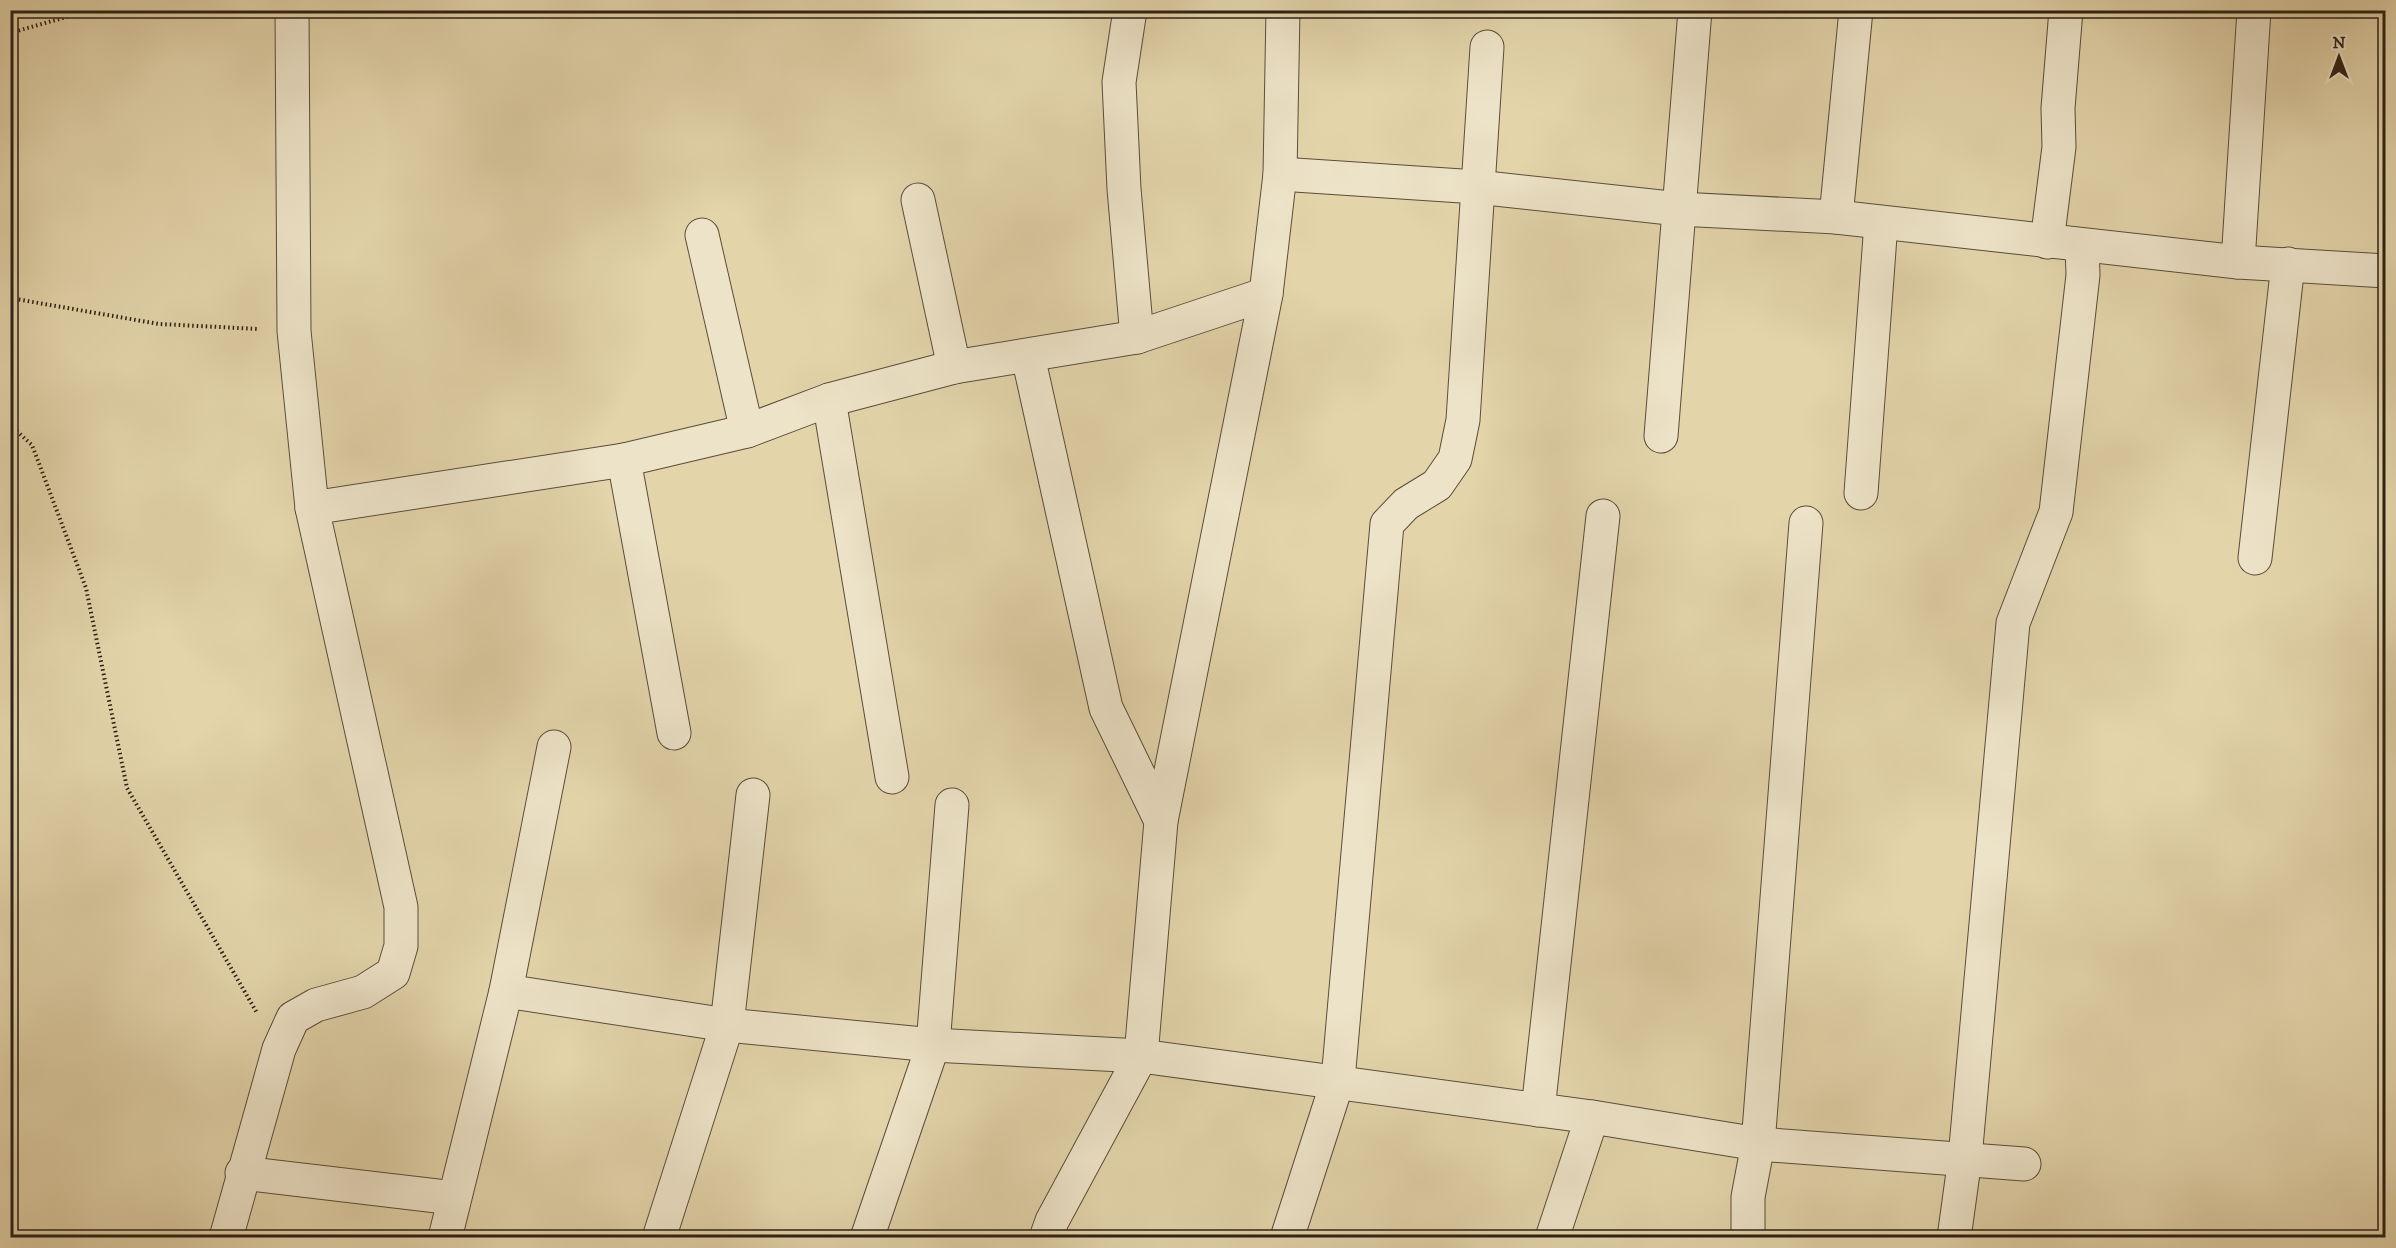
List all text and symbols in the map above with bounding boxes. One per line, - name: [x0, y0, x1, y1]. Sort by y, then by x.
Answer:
- north arrow: [2309, 27, 2369, 87]
- text: N: [2332, 33, 2346, 53]

